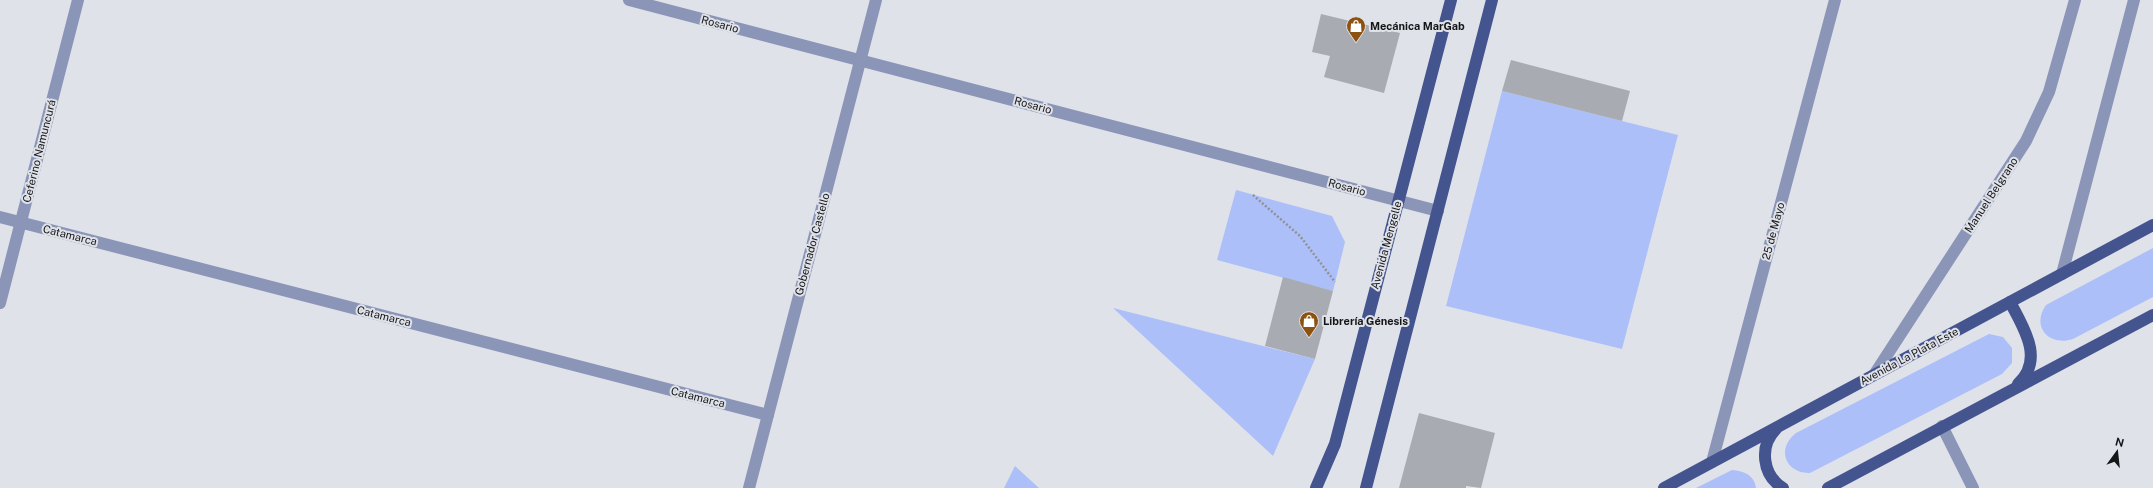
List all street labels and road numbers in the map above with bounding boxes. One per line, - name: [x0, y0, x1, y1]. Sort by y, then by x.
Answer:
- street label: Rosario: [700, 13, 740, 35]
- street label: Rosario: [1013, 94, 1053, 116]
- street label: Ceferino Namuncurá: [20, 98, 58, 204]
- street label: Manuel Belgrano: [1962, 155, 2020, 235]
- street label: Rosario: [1327, 176, 1367, 198]
- street label: Gobernador Castello: [793, 192, 831, 296]
- street label: Avenida Mengelle: [1368, 200, 1404, 290]
- street label: 25 de Mayo: [1760, 201, 1786, 261]
- street label: Catamarca: [42, 222, 98, 248]
- street label: Catamarca: [356, 303, 412, 329]
- street label: Avenida La Plata Este: [1858, 325, 1960, 387]
- street label: Catamarca: [670, 384, 726, 410]

